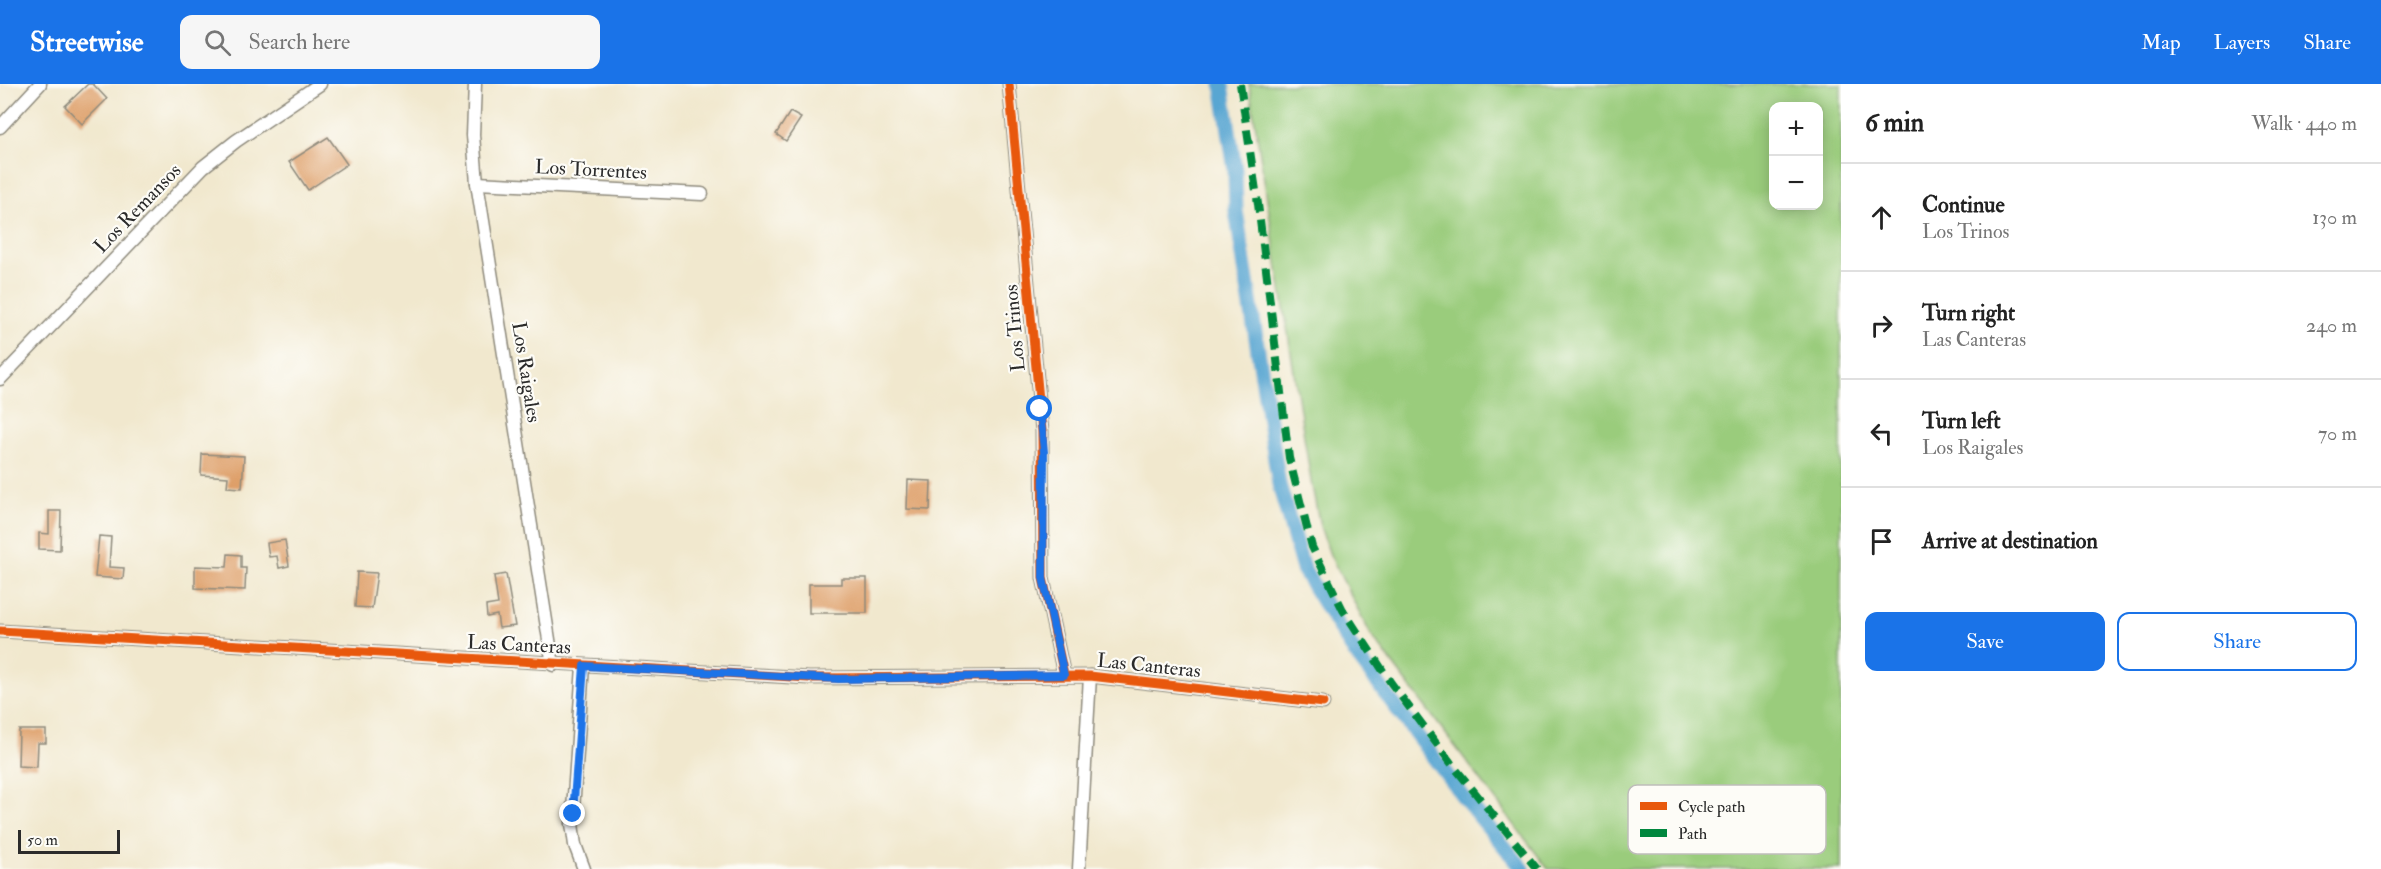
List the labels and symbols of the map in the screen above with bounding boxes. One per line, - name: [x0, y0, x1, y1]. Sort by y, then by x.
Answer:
- street label: Los Torrentes: [534, 154, 648, 185]
- street label: Los Remansos: [88, 158, 186, 258]
- street label: Los Trinos: [998, 283, 1031, 373]
- street label: Los Raigales: [506, 320, 547, 424]
- route start: [1026, 395, 1052, 421]
- street label: Las Canteras: [466, 629, 572, 660]
- street label: Las Canteras: [1096, 648, 1202, 683]
- legend: [1628, 785, 1826, 854]
- text: Cycle path: [1678, 797, 1746, 818]
- route end: [559, 800, 585, 826]
- text: Path: [1678, 824, 1708, 844]
- scale bar: [18, 827, 120, 854]

